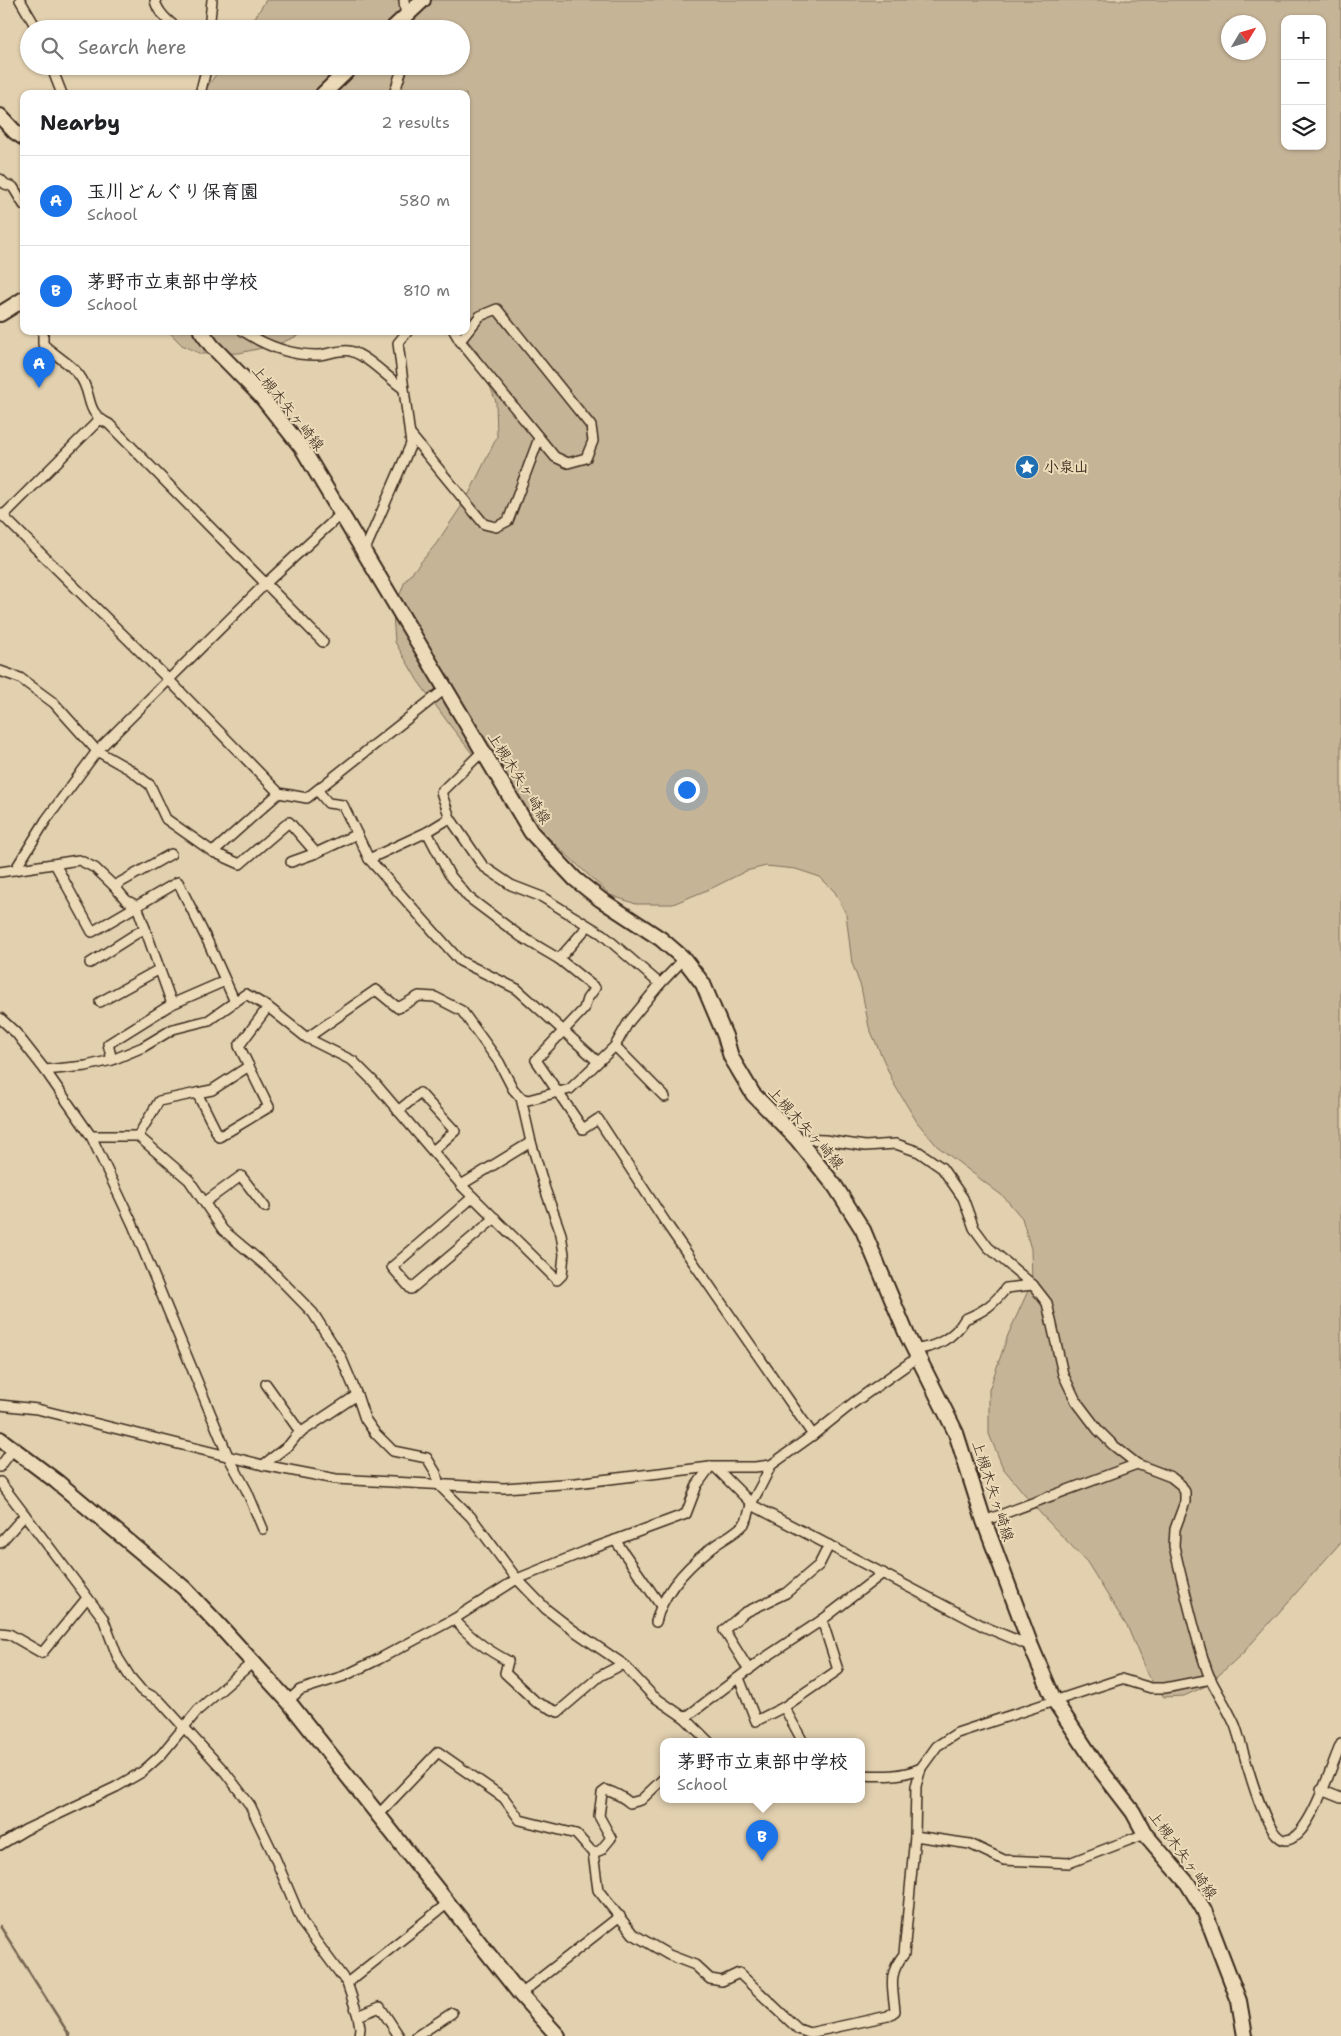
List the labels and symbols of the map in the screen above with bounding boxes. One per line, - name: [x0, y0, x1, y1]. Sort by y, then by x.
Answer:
- north arrow: [1221, 15, 1266, 60]
- pin: A: [23, 347, 55, 388]
- street label: 上槻木矢ヶ崎線: [247, 361, 329, 455]
- place icon: 小泉山: [1014, 454, 1040, 480]
- place label: 小泉山: [1044, 457, 1089, 477]
- street label: 上槻木矢ヶ崎線: [483, 728, 555, 828]
- your location: [674, 777, 700, 803]
- street label: 上槻木矢ヶ崎線: [763, 1082, 849, 1174]
- street label: 上槻木矢ヶ崎線: [967, 1438, 1019, 1544]
- street label: 上槻木矢ヶ崎線: [1144, 1807, 1222, 1903]
- pin: B: [746, 1820, 778, 1861]

